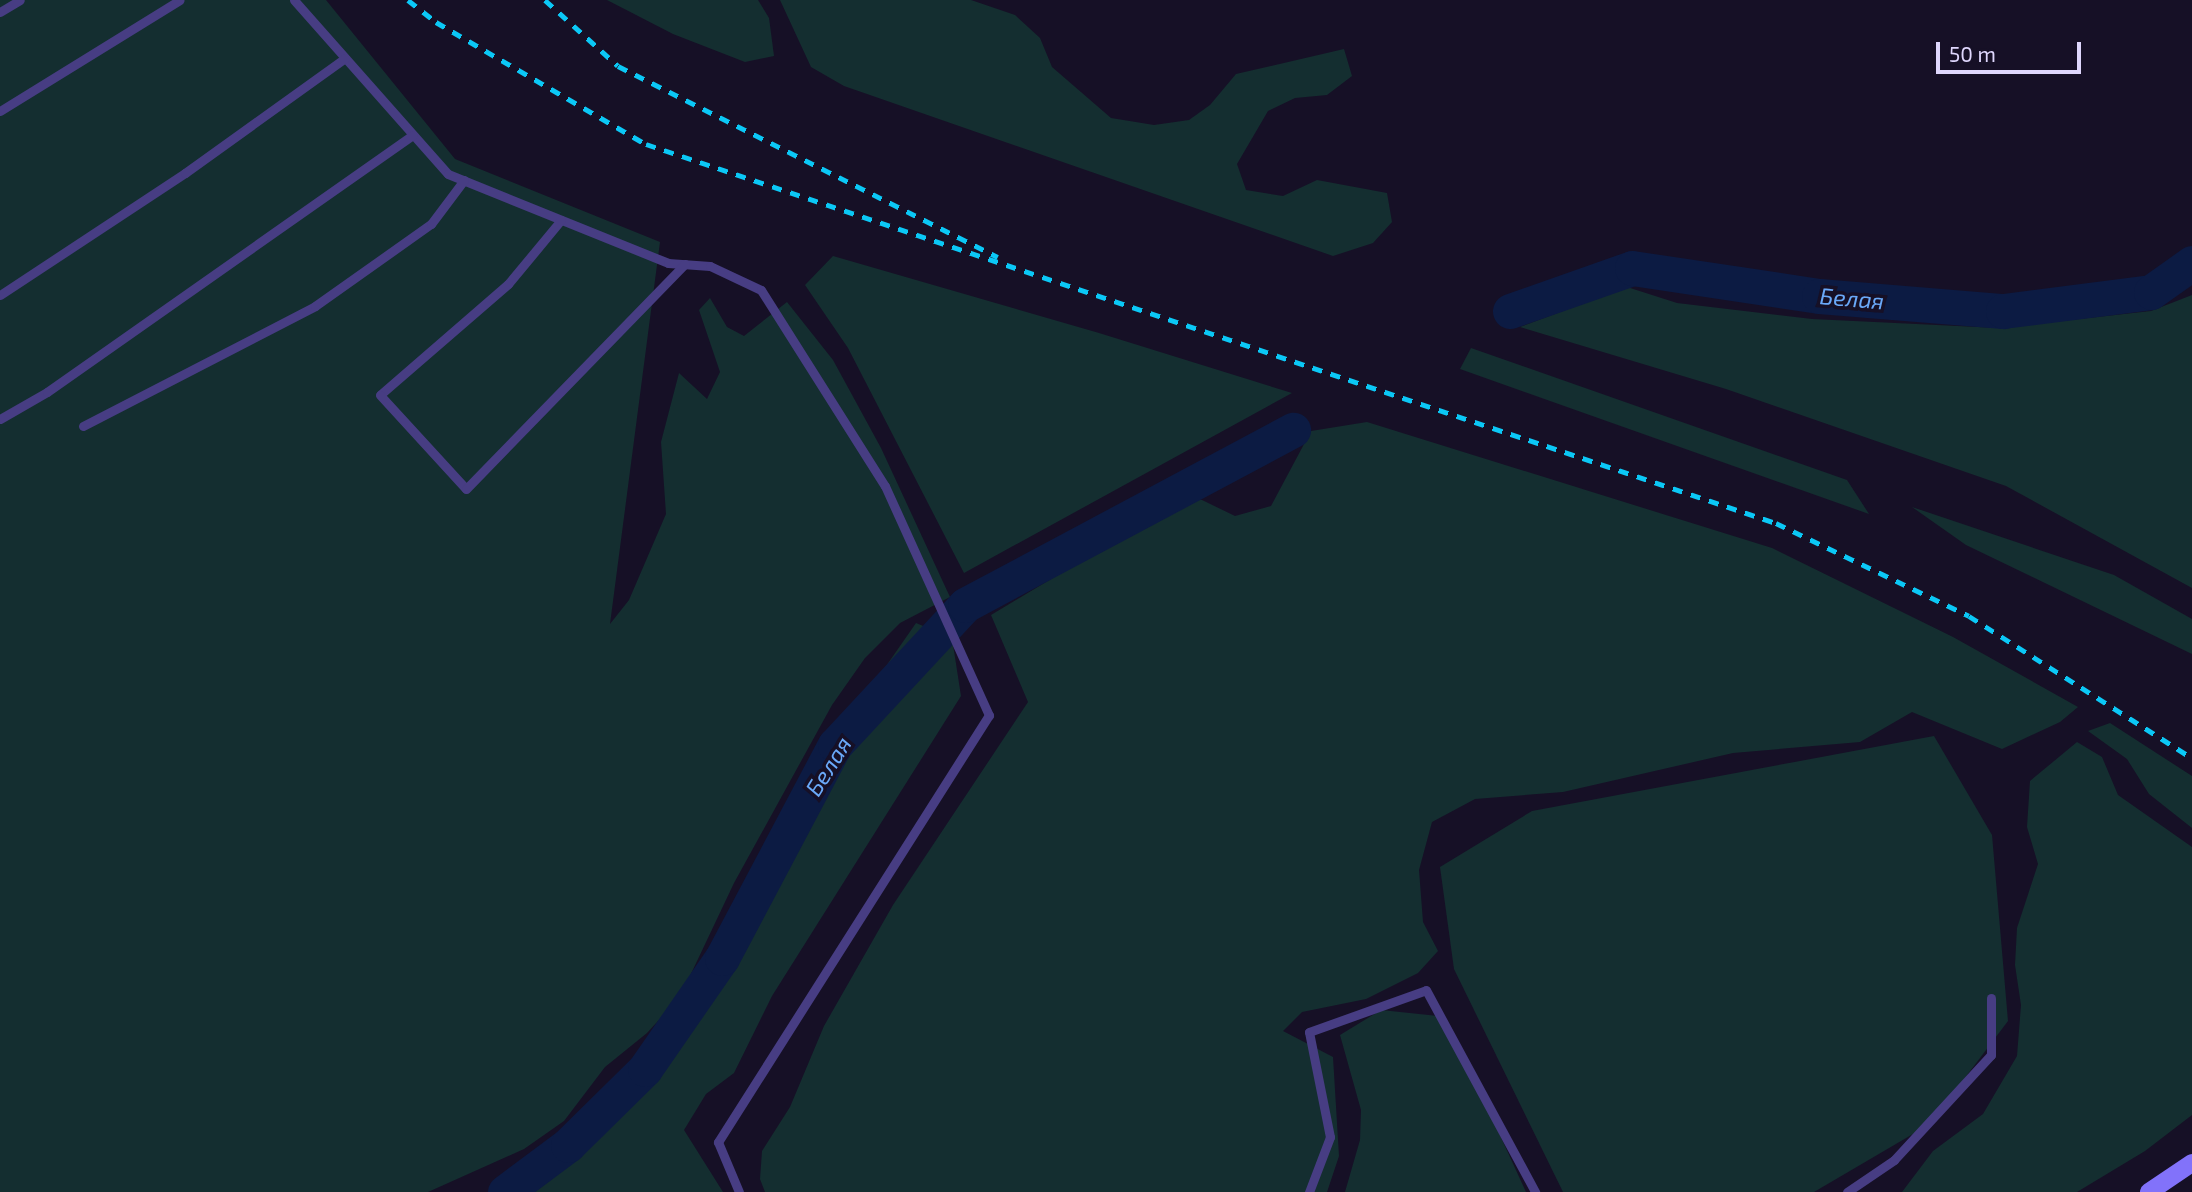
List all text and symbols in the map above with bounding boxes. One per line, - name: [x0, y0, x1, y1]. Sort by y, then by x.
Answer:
- scale bar: [1940, 28, 2085, 72]
- text: 50 m: [1949, 41, 1996, 66]
- water label: Белая: [1819, 281, 1885, 315]
- water label: Белая: [799, 731, 857, 801]

